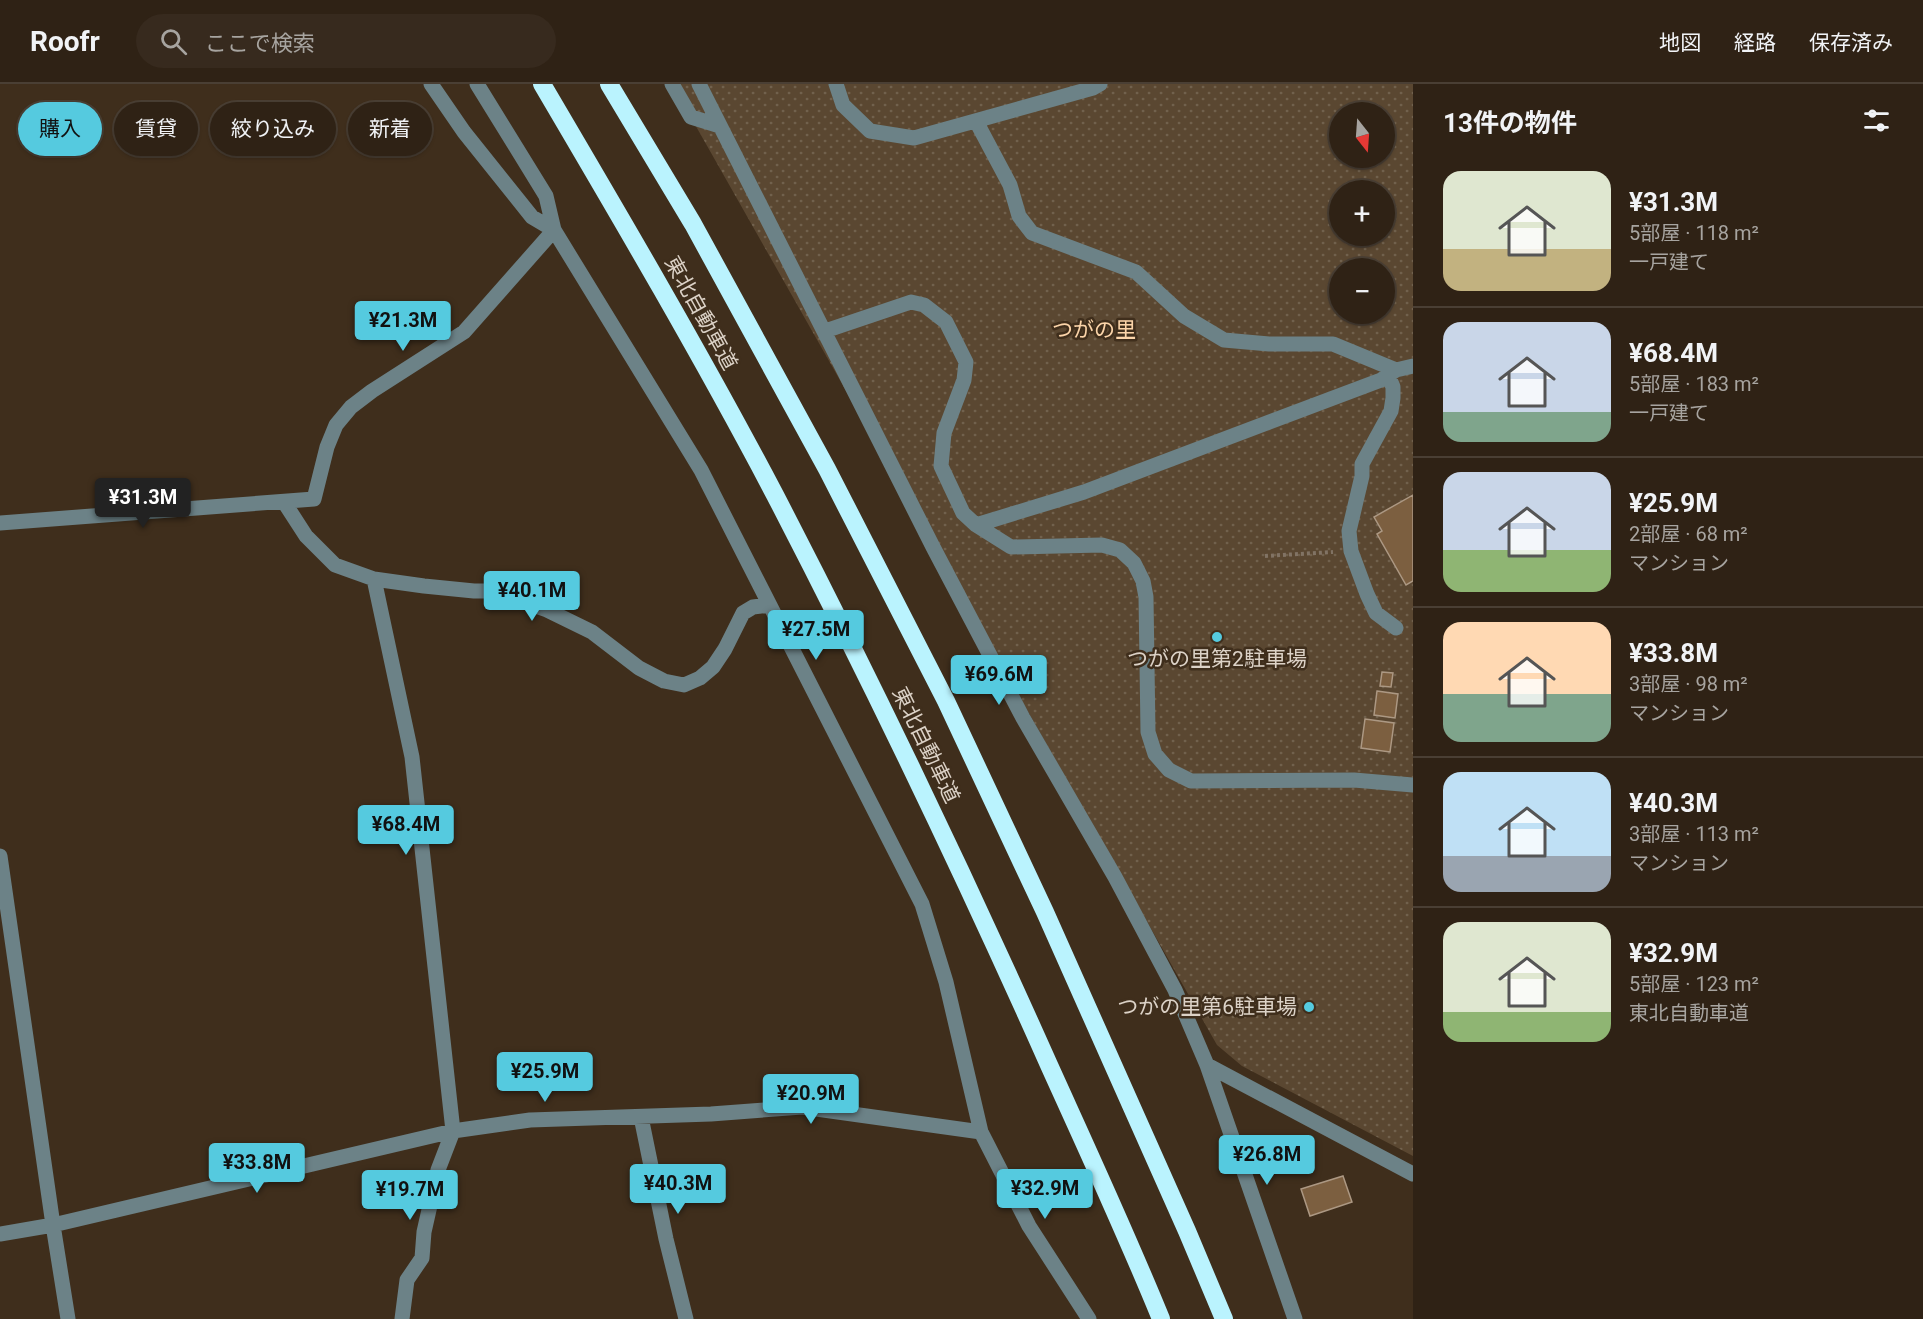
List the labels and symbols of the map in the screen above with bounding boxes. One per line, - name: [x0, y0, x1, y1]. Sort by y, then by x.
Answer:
- north arrow: [1329, 102, 1395, 168]
- street label: 東北自動車道: [660, 252, 742, 374]
- pin: ¥21.3M: [354, 301, 452, 352]
- park label: つがの里: [1052, 318, 1136, 342]
- pin: ¥31.3M: [94, 478, 192, 529]
- pin: ¥40.1M: [483, 571, 581, 622]
- pin: ¥27.5M: [767, 610, 865, 661]
- marker: つがの里第2駐車場: [1210, 630, 1224, 644]
- place label: つがの里第2駐車場: [1127, 647, 1307, 671]
- pin: ¥69.6M: [950, 655, 1048, 706]
- street label: 東北自動車道: [888, 683, 964, 807]
- pin: ¥68.4M: [357, 805, 455, 856]
- place label: つがの里第6駐車場: [1117, 995, 1297, 1019]
- marker: つがの里第6駐車場: [1302, 1000, 1316, 1014]
- pin: ¥25.9M: [496, 1052, 594, 1103]
- pin: ¥20.9M: [762, 1074, 860, 1125]
- pin: ¥26.8M: [1218, 1135, 1316, 1186]
- pin: ¥33.8M: [208, 1143, 306, 1194]
- pin: ¥40.3M: [629, 1164, 727, 1215]
- pin: ¥32.9M: [996, 1169, 1094, 1220]
- pin: ¥19.7M: [361, 1170, 459, 1221]

